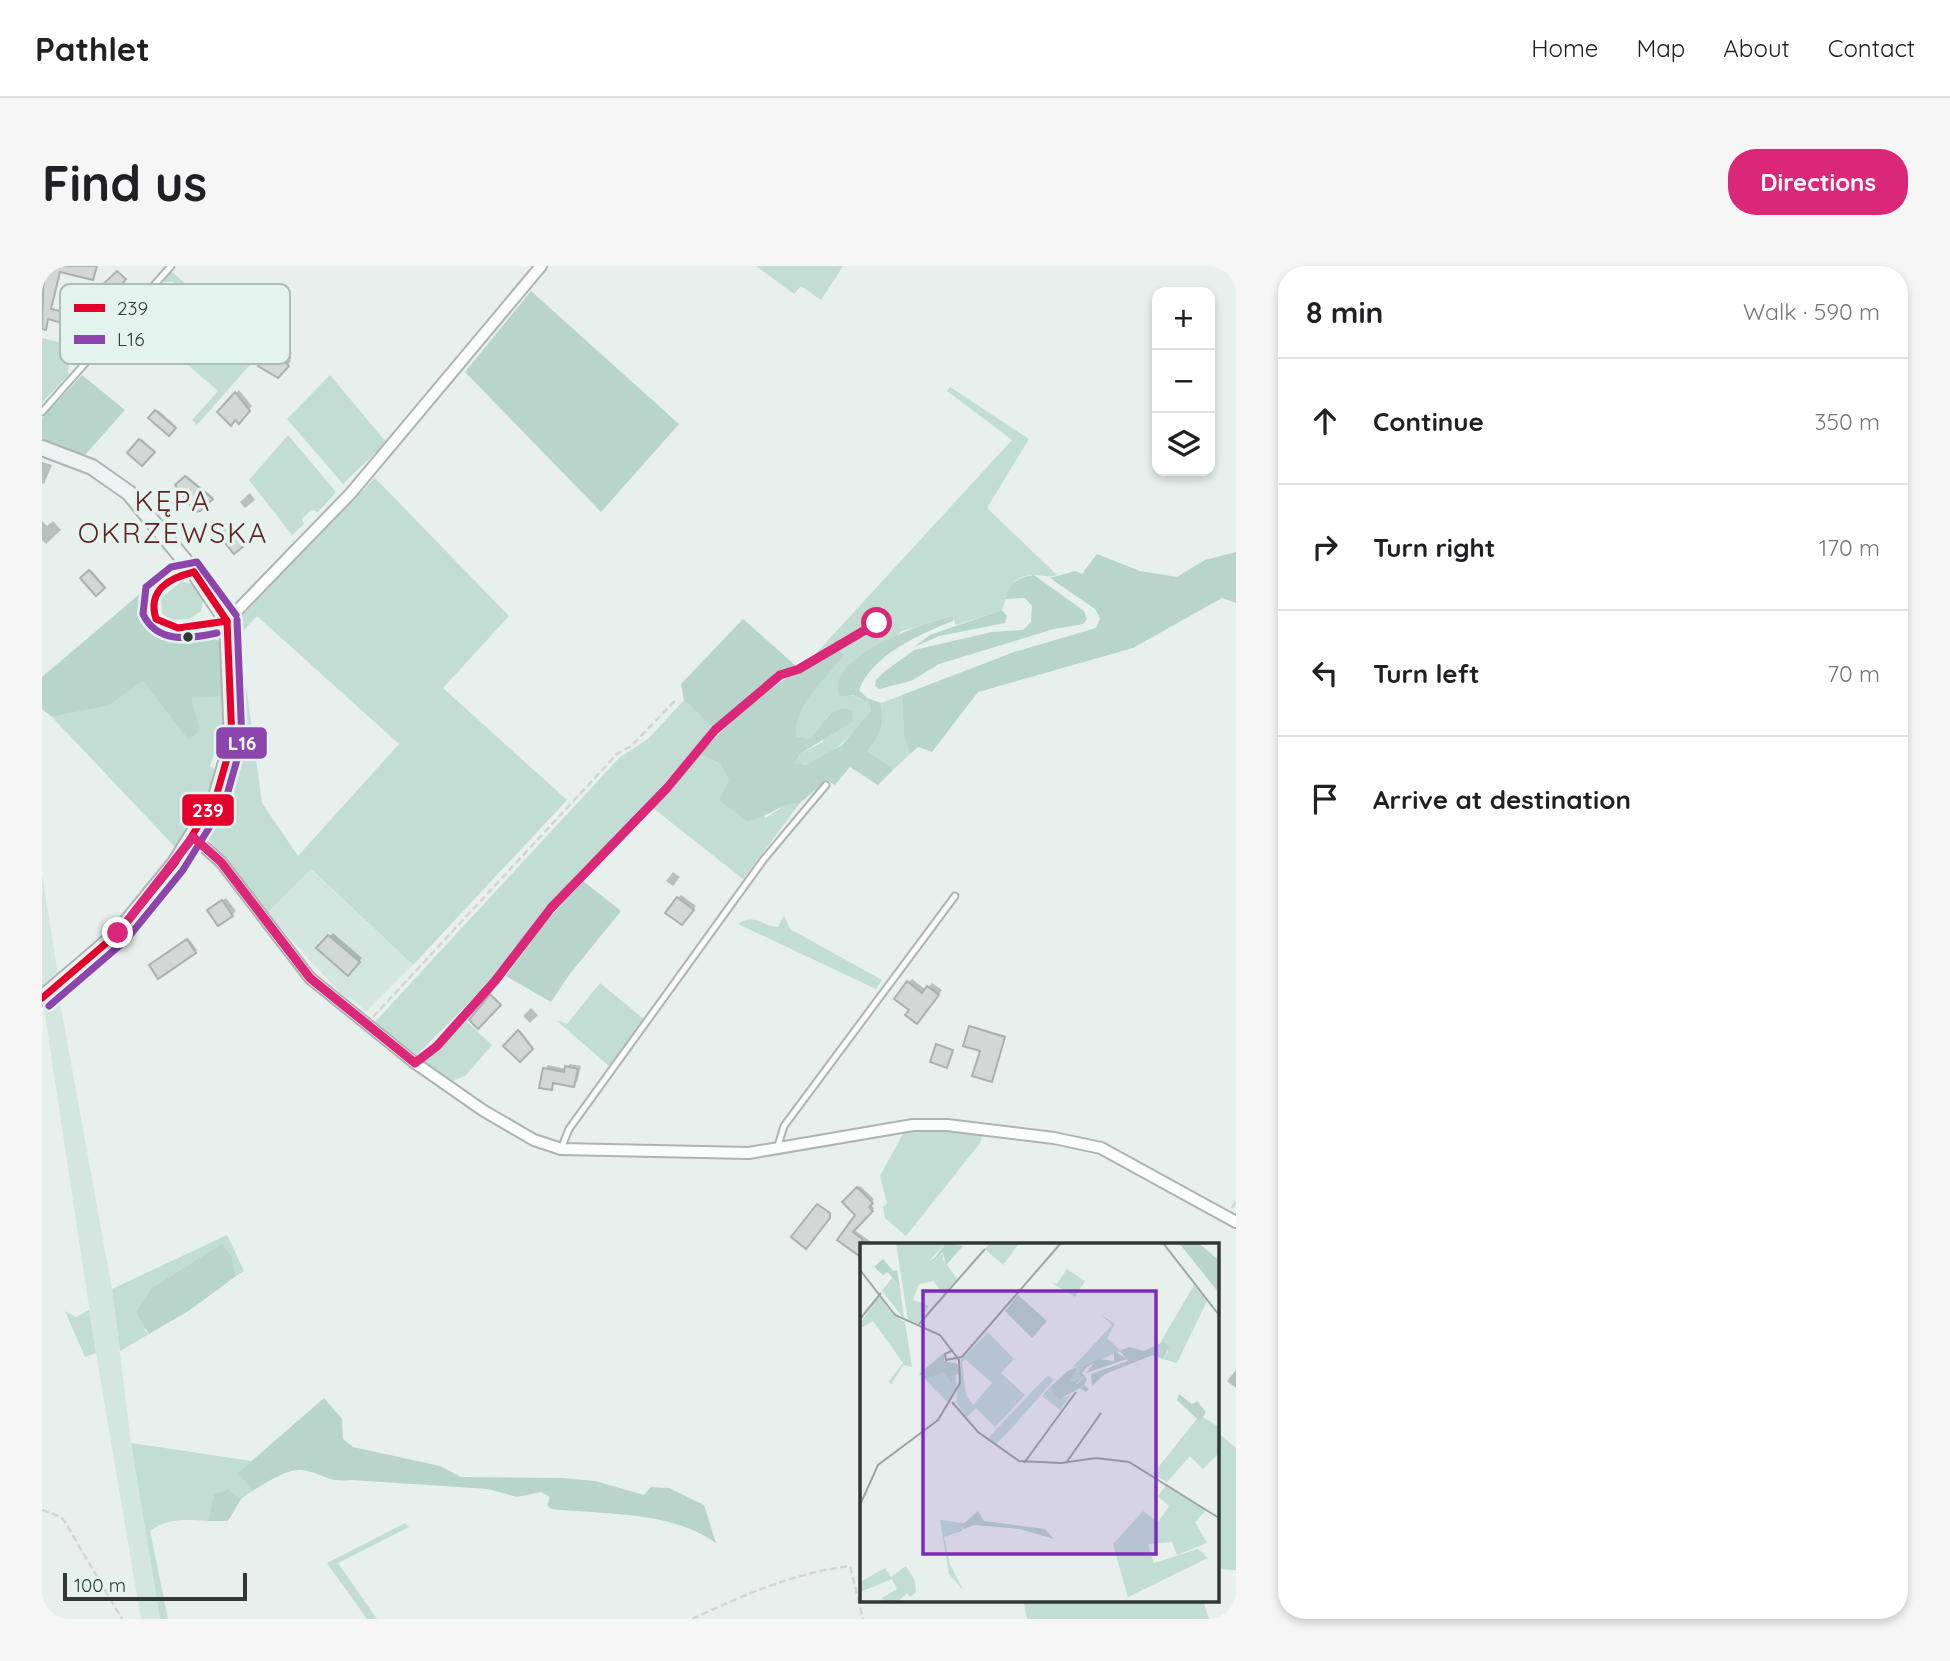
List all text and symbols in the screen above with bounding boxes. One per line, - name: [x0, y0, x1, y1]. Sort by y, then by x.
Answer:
- text: Pathlet: [35, 28, 150, 69]
- text: Home: [1531, 33, 1598, 63]
- text: Map: [1636, 33, 1685, 63]
- text: About: [1723, 33, 1790, 63]
- text: Contact: [1828, 33, 1915, 63]
- button: Directions: [1728, 149, 1908, 215]
- text: Find us: [42, 152, 207, 213]
- legend: [60, 284, 290, 364]
- map controls: [1152, 287, 1215, 476]
- button: +: [1152, 287, 1215, 350]
- text: 8 min: [1306, 293, 1383, 331]
- text: 239: [117, 296, 148, 320]
- text: Walk · 590 m: [1743, 297, 1880, 326]
- text: L16: [117, 327, 144, 351]
- button: −: [1152, 350, 1215, 413]
- icon: ahead: [1306, 402, 1344, 440]
- text: Continue: [1373, 405, 1484, 438]
- text: 350 m: [1814, 407, 1880, 436]
- button: layers: [1152, 413, 1215, 476]
- district label: KĘPA OKRZEWSKA: [78, 483, 268, 550]
- icon: right: [1306, 528, 1344, 566]
- text: Turn right: [1373, 531, 1495, 564]
- text: 170 m: [1819, 533, 1880, 562]
- route start: [861, 607, 892, 638]
- unlabelled marker: [181, 630, 195, 644]
- icon: left: [1306, 654, 1344, 692]
- text: Turn left: [1373, 657, 1480, 690]
- text: 70 m: [1827, 659, 1880, 688]
- line badge: L16: [215, 726, 268, 760]
- text: L16: [228, 731, 256, 755]
- icon: arrive: [1306, 780, 1344, 818]
- text: Arrive at destination: [1373, 783, 1631, 816]
- line badge: 239: [181, 793, 235, 827]
- text: 239: [192, 798, 224, 822]
- route end: [102, 917, 133, 948]
- inset map: [860, 1243, 1218, 1602]
- scale bar: [63, 1570, 247, 1602]
- text: 100 m: [74, 1573, 126, 1597]

